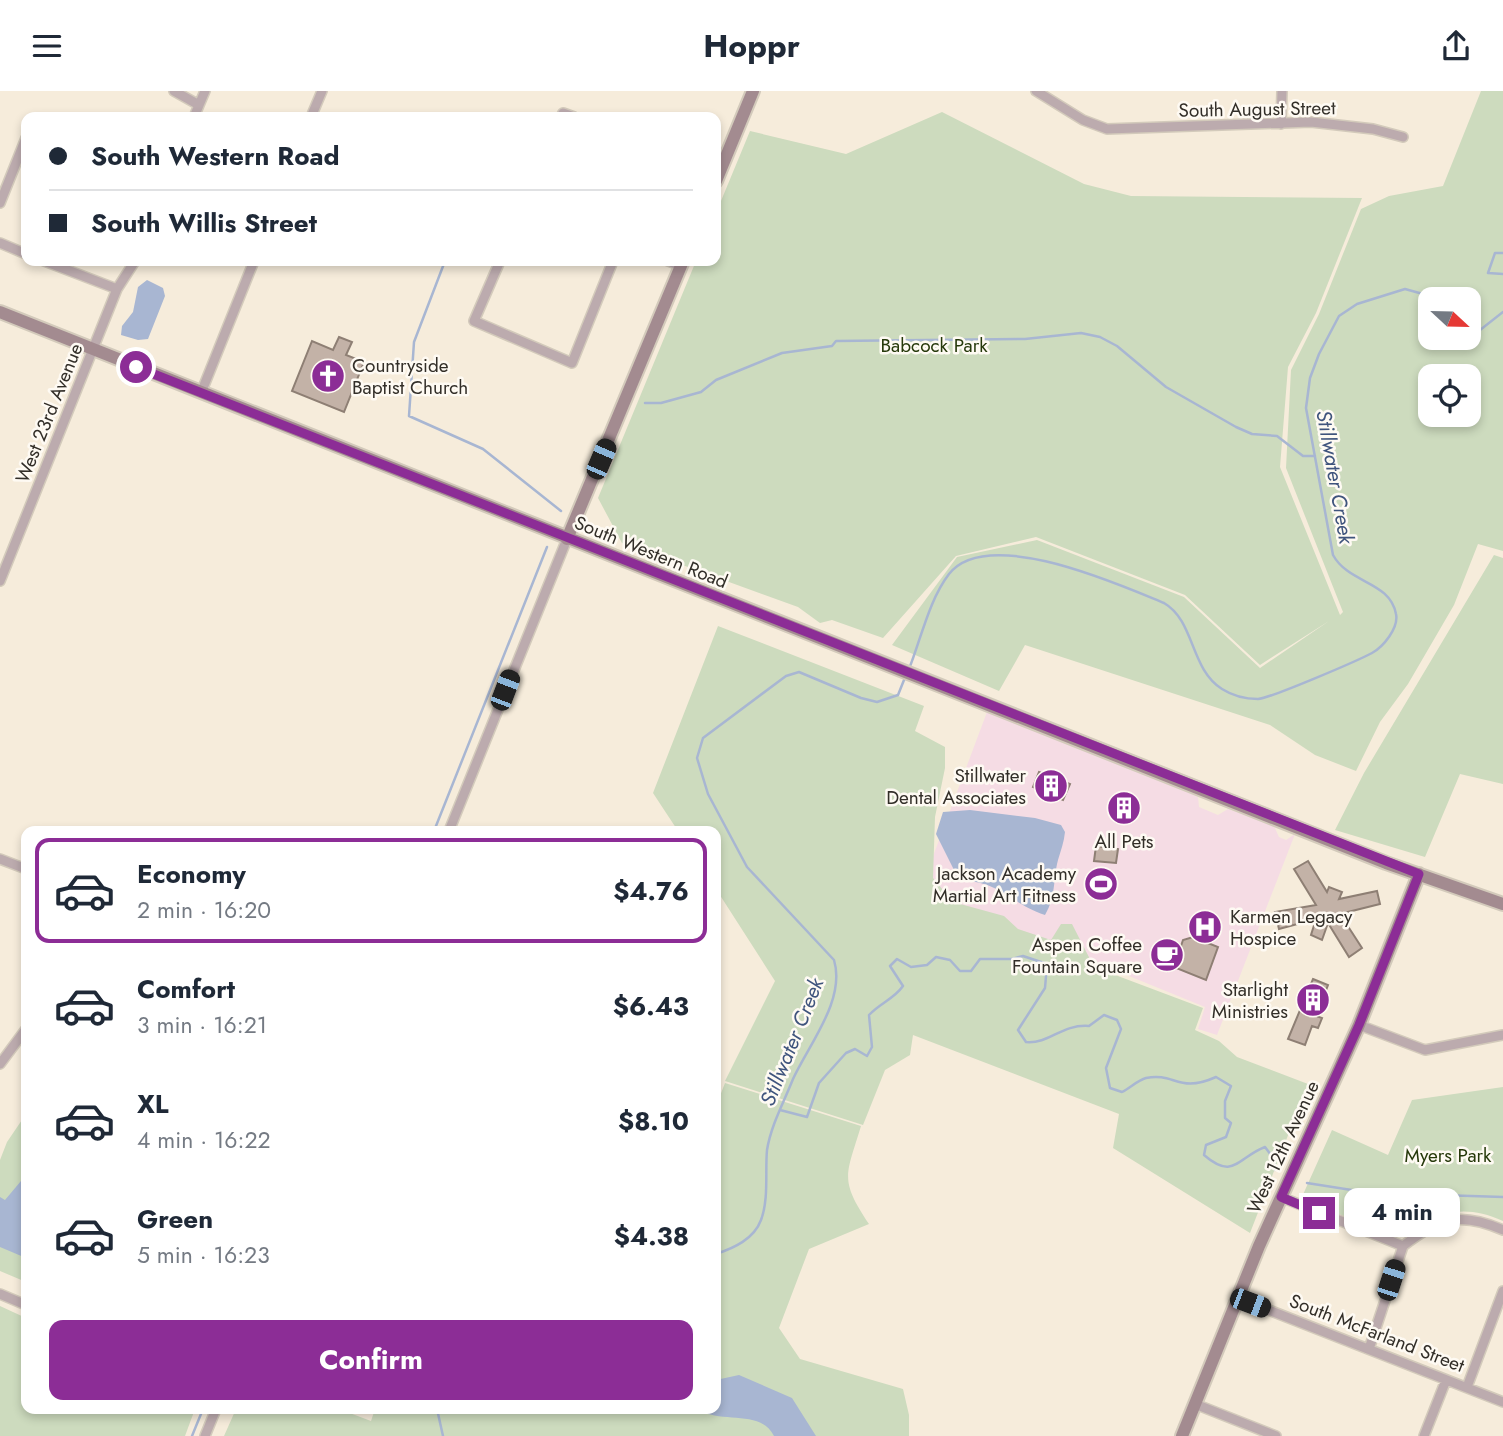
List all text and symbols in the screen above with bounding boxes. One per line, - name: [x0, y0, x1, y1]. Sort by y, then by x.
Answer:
- text: Hoppr: [703, 23, 800, 69]
- icon: menu: [28, 27, 66, 65]
- icon: share: [1437, 27, 1475, 65]
- street label: South August Street: [1178, 94, 1336, 124]
- text: South Western Road: [91, 137, 340, 175]
- text: South Willis Street: [91, 204, 317, 242]
- north arrow: [1418, 287, 1480, 350]
- map controls: [1418, 287, 1481, 427]
- park label: Babcock Park: [880, 332, 988, 359]
- street label: West 23rd Avenue: [9, 339, 89, 487]
- route start: [120, 351, 152, 383]
- place label: Countryside Baptist Church: [352, 352, 468, 401]
- church icon: Countryside Baptist Church: [309, 357, 347, 395]
- button: locate: [1418, 364, 1481, 427]
- water label: Stillwater Creek: [1308, 408, 1362, 547]
- car: [584, 436, 619, 482]
- street label: South Western Road: [570, 509, 732, 595]
- car: [488, 667, 523, 713]
- place label: Stillwater Dental Associates: [886, 762, 1026, 811]
- building icon: Stillwater Dental Associates: [1032, 767, 1070, 805]
- building icon: All Pets: [1105, 789, 1143, 827]
- place label: All Pets: [1095, 828, 1154, 855]
- text: Economy: [137, 855, 246, 893]
- icon: car: [53, 859, 116, 922]
- place label: Jackson Academy Martial Art Fitness: [933, 860, 1077, 909]
- sports icon: Jackson Academy Martial Art Fitness: [1082, 865, 1120, 903]
- text: $4.76: [613, 872, 689, 910]
- text: 2 min · 16:20: [137, 893, 271, 927]
- place label: Karmen Legacy Hospice: [1230, 903, 1353, 952]
- hospital icon: Karmen Legacy Hospice: [1186, 908, 1224, 946]
- place label: Aspen Coffee Fountain Square: [1012, 931, 1142, 980]
- cafe icon: Aspen Coffee Fountain Square: [1148, 936, 1186, 974]
- text: Comfort: [137, 970, 235, 1008]
- water label: Stillwater Creek: [753, 973, 832, 1110]
- icon: car: [53, 974, 116, 1037]
- place label: Starlight Ministries: [1212, 976, 1288, 1025]
- building icon: Starlight Ministries: [1294, 981, 1332, 1019]
- text: $6.43: [613, 987, 689, 1025]
- text: 3 min · 16:21: [137, 1008, 267, 1042]
- street label: West 12th Avenue: [1240, 1076, 1326, 1218]
- text: XL: [137, 1085, 169, 1123]
- icon: car: [53, 1089, 116, 1152]
- text: $8.10: [618, 1102, 689, 1140]
- text: 4 min · 16:22: [137, 1123, 271, 1157]
- park label: Myers Park: [1405, 1142, 1492, 1169]
- callout: 4 min: [1344, 1189, 1459, 1237]
- text: 4 min: [1371, 1195, 1433, 1229]
- route end: [1303, 1197, 1335, 1229]
- text: Green: [137, 1200, 213, 1238]
- icon: car: [53, 1204, 116, 1267]
- text: $4.38: [614, 1217, 689, 1255]
- text: 5 min · 16:23: [137, 1238, 270, 1272]
- car: [1375, 1257, 1408, 1303]
- car: [1227, 1286, 1274, 1320]
- street label: South McFarland Street: [1286, 1287, 1469, 1379]
- button: Confirm: [49, 1320, 693, 1400]

